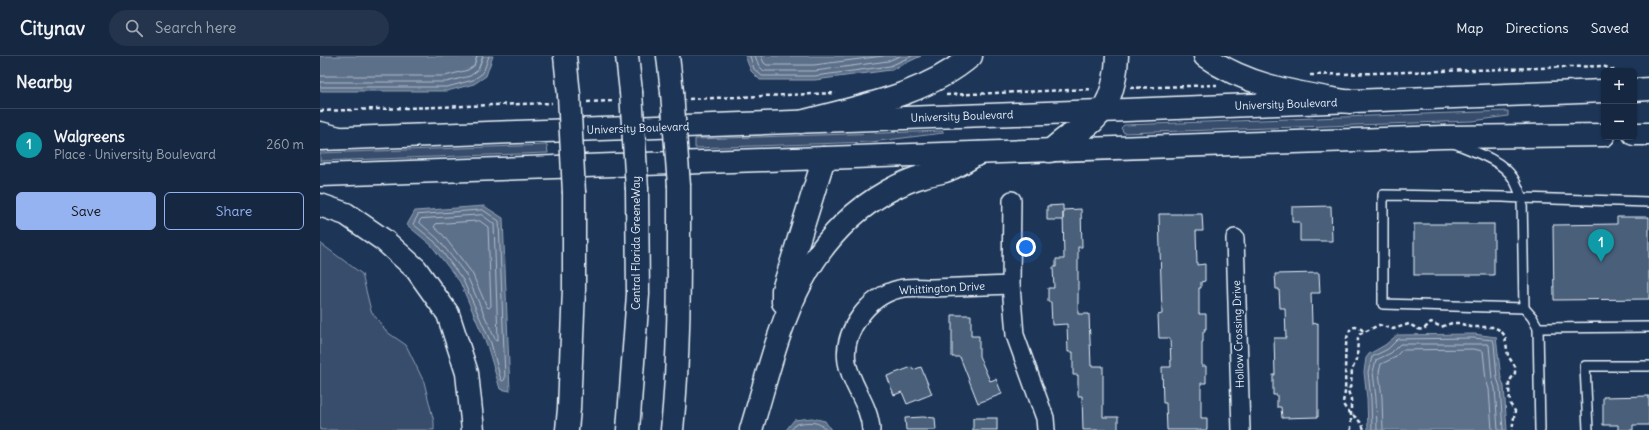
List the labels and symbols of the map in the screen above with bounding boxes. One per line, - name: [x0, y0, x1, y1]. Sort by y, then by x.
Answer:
- street label: University Boulevard: [1234, 95, 1338, 113]
- street label: University Boulevard: [910, 107, 1014, 125]
- street label: University Boulevard: [586, 119, 690, 137]
- street label: Central Florida GreeneWay: [629, 176, 643, 310]
- pin: 1: [1588, 229, 1614, 262]
- your location: [1016, 237, 1036, 257]
- street label: Whittington Drive: [899, 279, 985, 297]
- street label: Hollow Crossing Drive: [1229, 280, 1247, 388]

